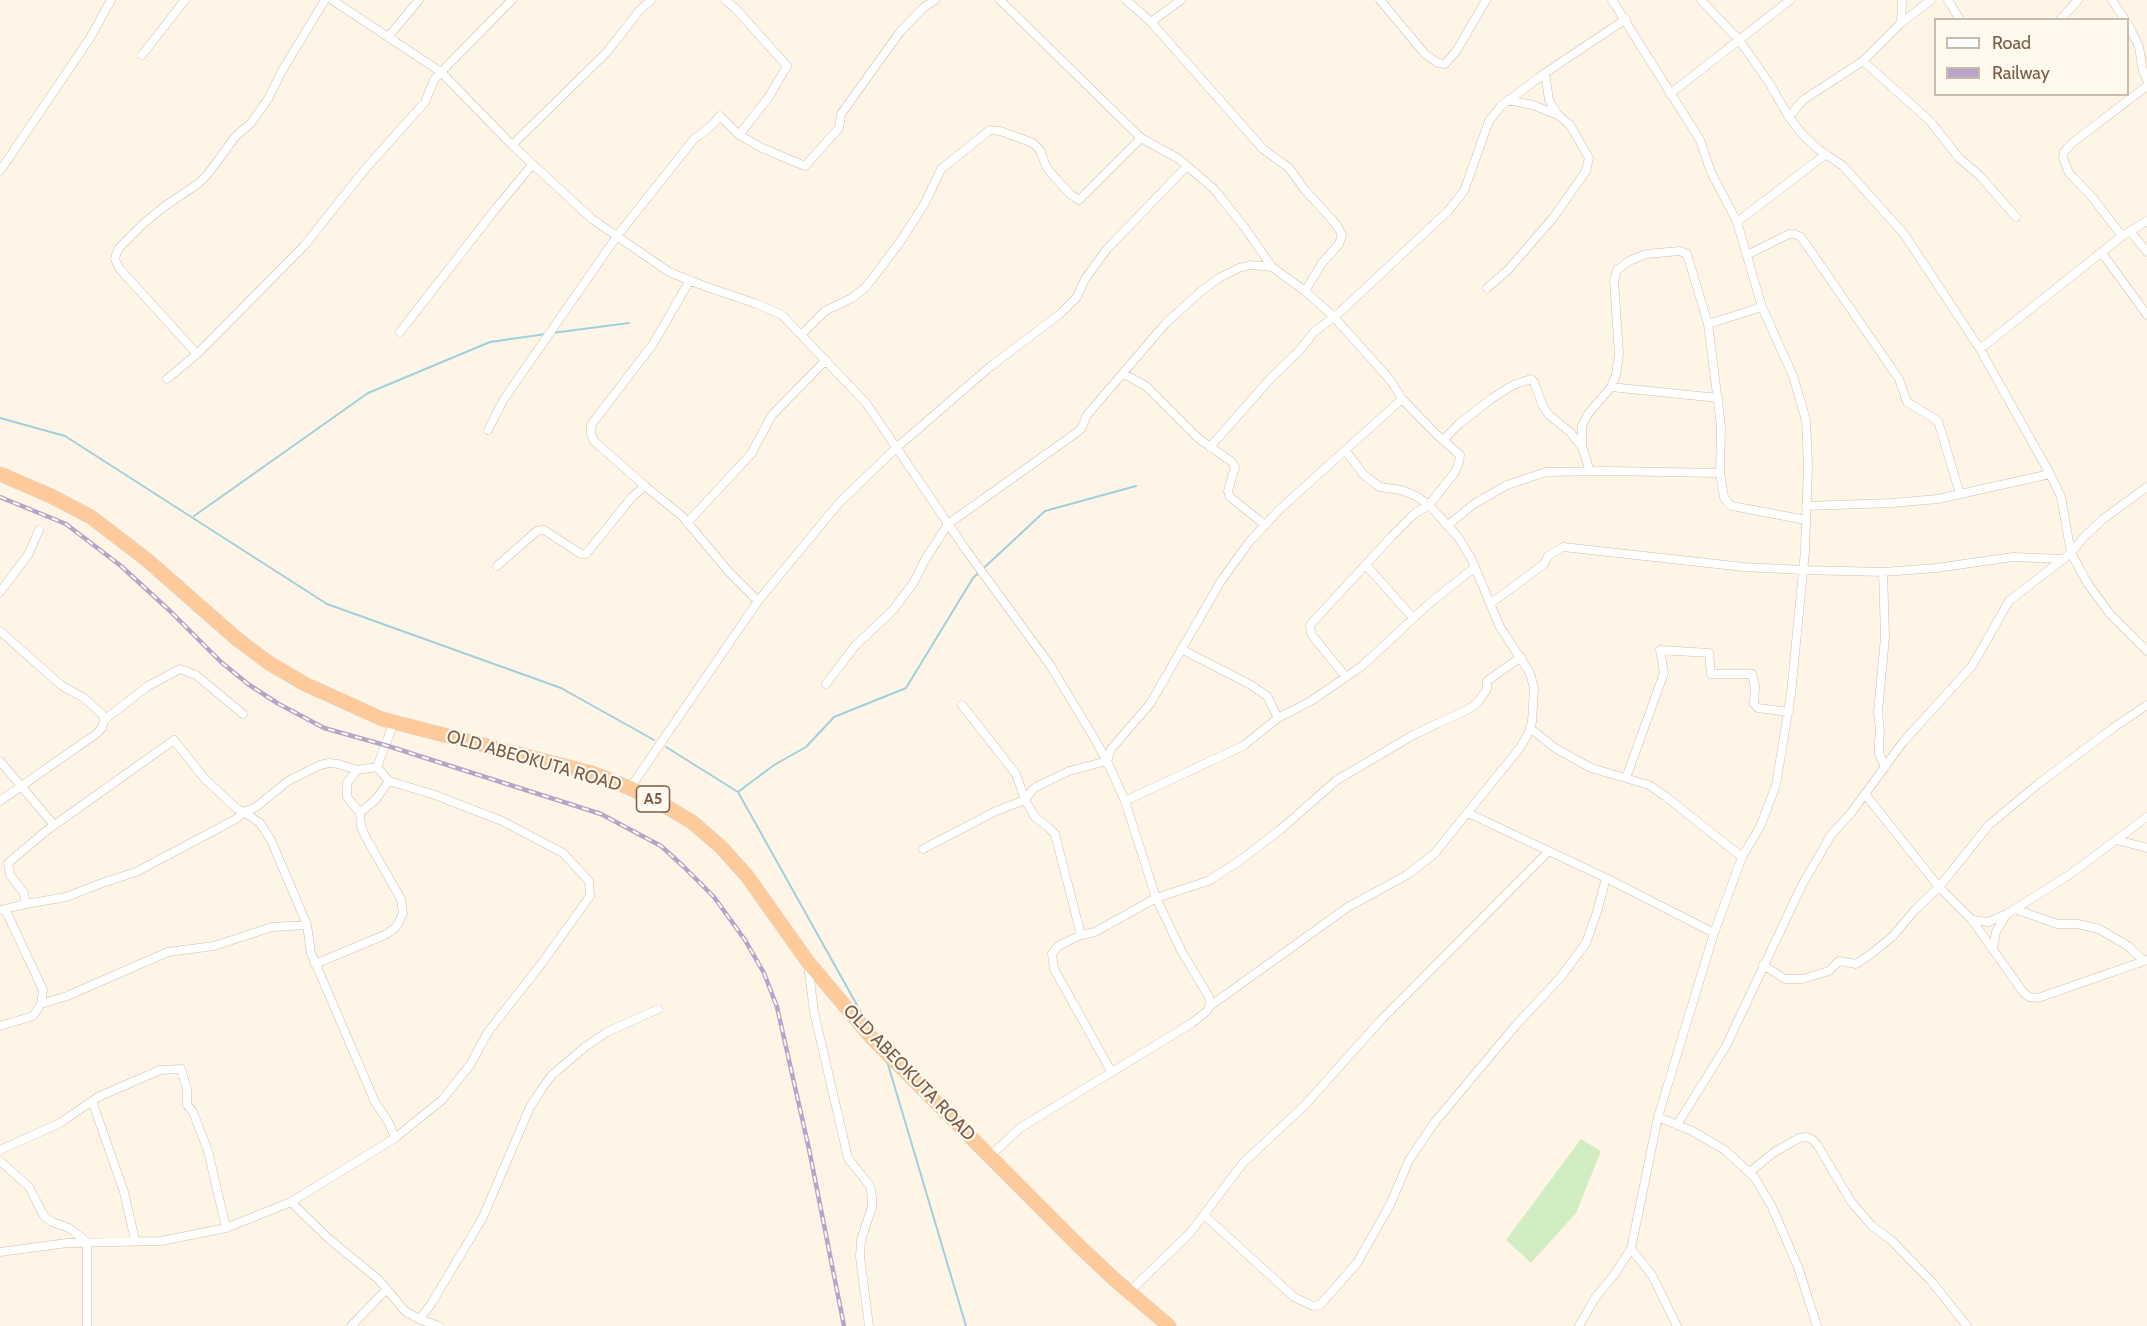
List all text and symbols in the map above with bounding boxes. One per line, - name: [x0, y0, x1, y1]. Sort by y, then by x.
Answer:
- legend: [1934, 18, 2129, 96]
- text: Road: [1992, 32, 2031, 54]
- text: Railway: [1992, 62, 2050, 84]
- street label: OLD ABEOKUTA ROAD: [444, 726, 624, 796]
- road number: A5: [636, 786, 670, 812]
- street label: OLD ABEOKUTA ROAD: [838, 1000, 980, 1146]

